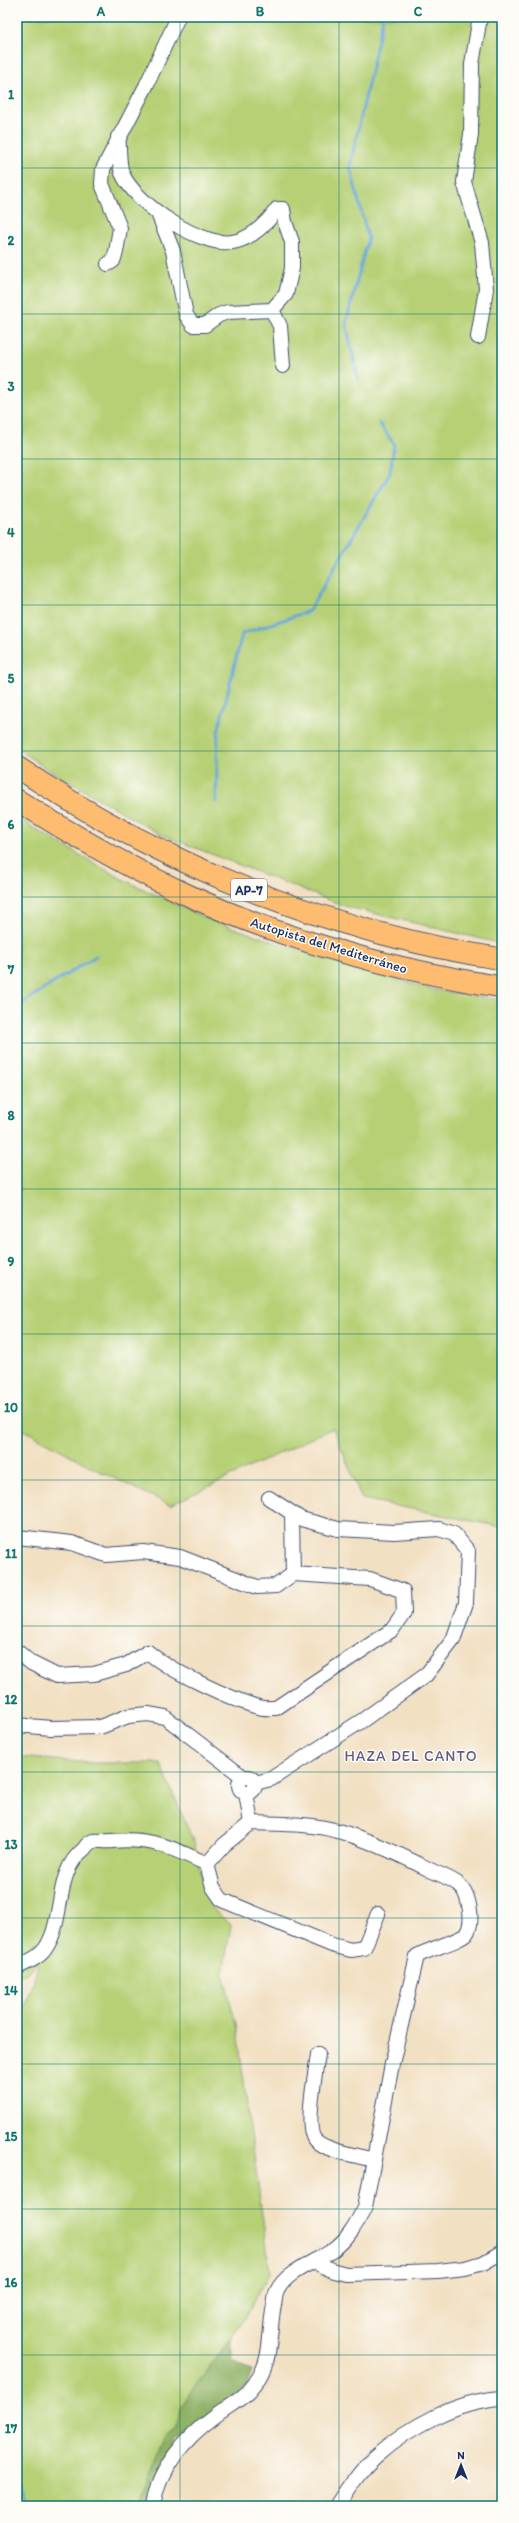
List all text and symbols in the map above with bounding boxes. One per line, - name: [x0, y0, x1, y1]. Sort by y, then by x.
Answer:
- text: A: [96, 4, 106, 19]
- text: B: [256, 4, 265, 19]
- text: C: [414, 4, 423, 19]
- text: 1: [8, 87, 14, 102]
- text: 2: [8, 233, 15, 248]
- text: 3: [7, 379, 15, 394]
- text: 4: [7, 525, 15, 540]
- text: 5: [8, 671, 15, 686]
- text: 6: [8, 817, 15, 832]
- road number: AP-7: [231, 879, 267, 901]
- street label: Autopista del Mediterráneo: [248, 913, 409, 977]
- text: 7: [7, 962, 15, 977]
- text: 8: [7, 1108, 15, 1123]
- text: 9: [8, 1254, 15, 1269]
- text: 10: [4, 1400, 18, 1415]
- text: 11: [5, 1546, 17, 1561]
- text: 12: [5, 1692, 18, 1707]
- district label: HAZA DEL CANTO: [344, 1747, 478, 1765]
- text: 13: [4, 1837, 18, 1852]
- text: 14: [4, 1983, 18, 1998]
- text: 15: [5, 2129, 18, 2144]
- text: 16: [5, 2275, 18, 2290]
- text: 17: [5, 2421, 18, 2436]
- north arrow: [441, 2445, 481, 2485]
- text: N: [457, 2449, 465, 2462]

